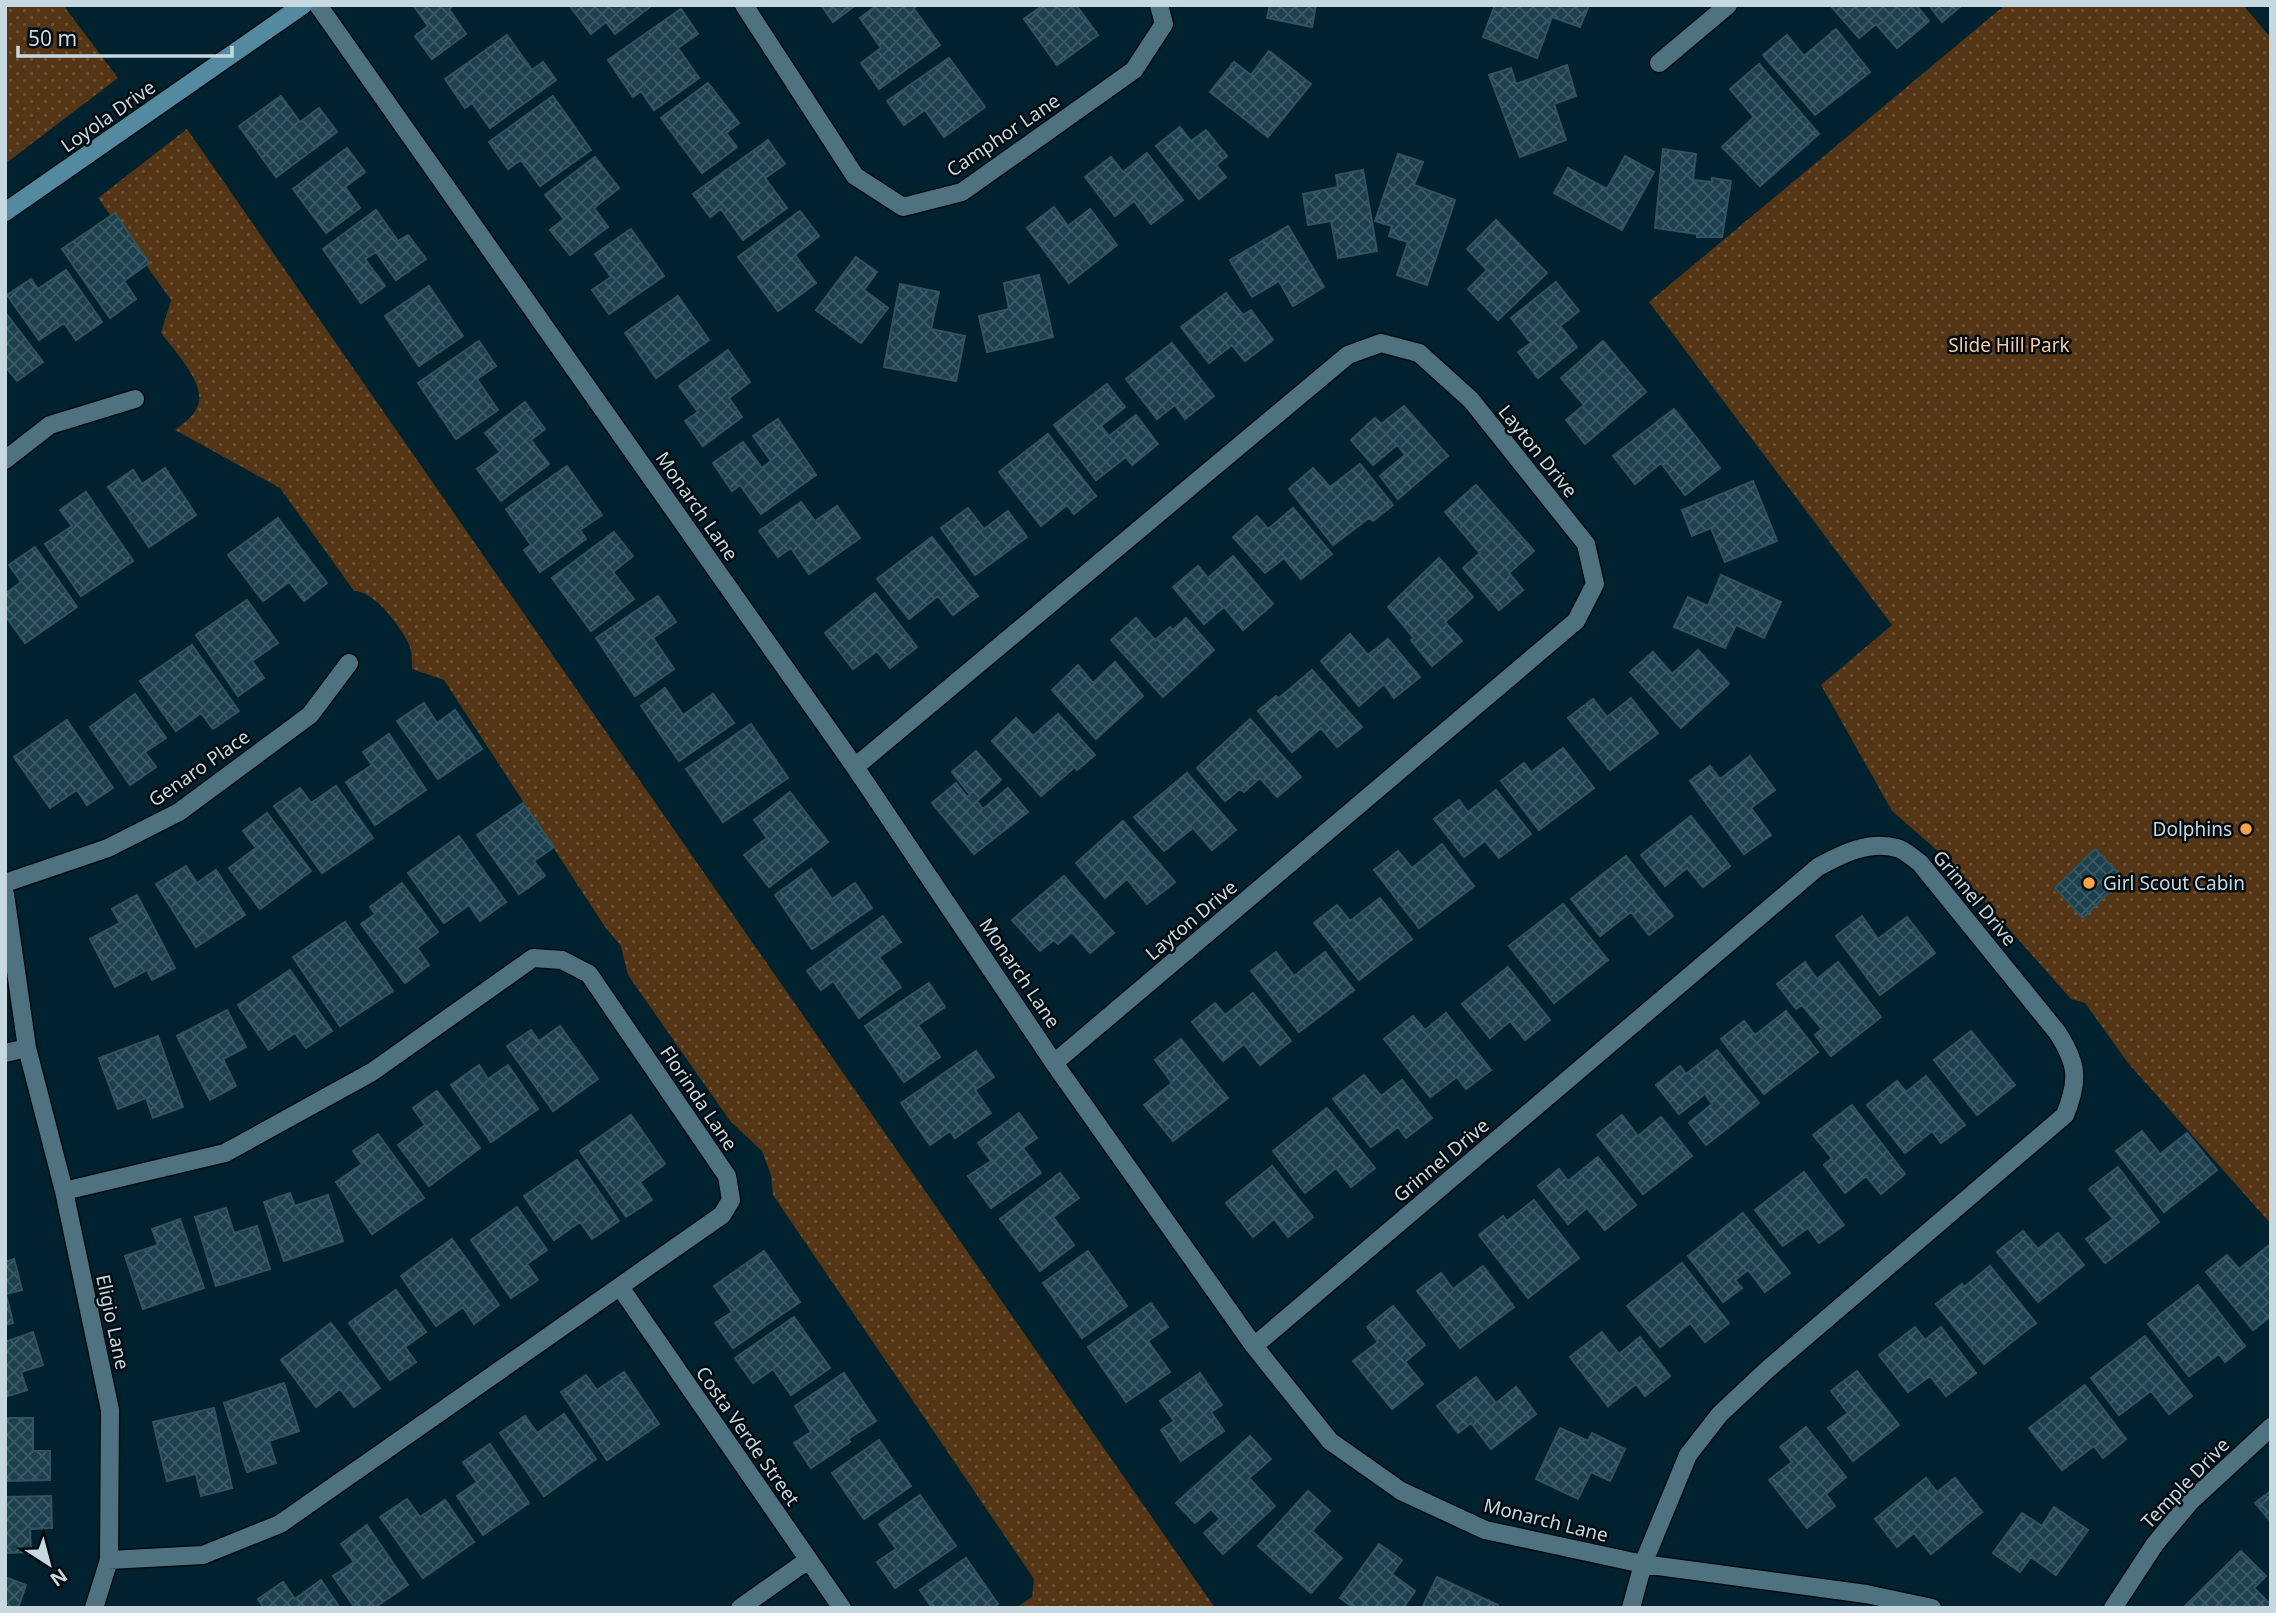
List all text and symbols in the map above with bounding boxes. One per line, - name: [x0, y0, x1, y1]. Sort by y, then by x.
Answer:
- scale bar: [18, 14, 231, 58]
- text: 50 m: [28, 24, 77, 52]
- street label: Loyola Drive: [56, 74, 160, 158]
- street label: Camphor Lane: [941, 88, 1065, 182]
- park label: Slide Hill Park: [1948, 332, 2070, 358]
- street label: Layton Drive: [1493, 399, 1583, 503]
- street label: Monarch Lane: [650, 446, 744, 566]
- street label: Genaro Place: [143, 724, 255, 812]
- place label: Dolphins: [2153, 816, 2232, 842]
- marker: Dolphins: [2238, 821, 2254, 837]
- street label: Grinnel Drive: [1927, 845, 2023, 951]
- place label: Girl Scout Cabin: [2103, 870, 2245, 896]
- street label: Layton Drive: [1140, 874, 1242, 966]
- marker: Girl Scout Cabin: [2081, 875, 2097, 891]
- street label: Monarch Lane: [974, 913, 1066, 1033]
- street label: Florinda Lane: [654, 1041, 744, 1155]
- street label: Grinnel Drive: [1388, 1112, 1494, 1208]
- street label: Eligio Lane: [90, 1272, 136, 1372]
- street label: Costa Verde Street: [690, 1361, 806, 1511]
- street label: Temple Drive: [2135, 1432, 2235, 1534]
- street label: Monarch Lane: [1481, 1492, 1611, 1548]
- north arrow: [14, 1529, 84, 1599]
- text: N: [45, 1563, 73, 1593]

